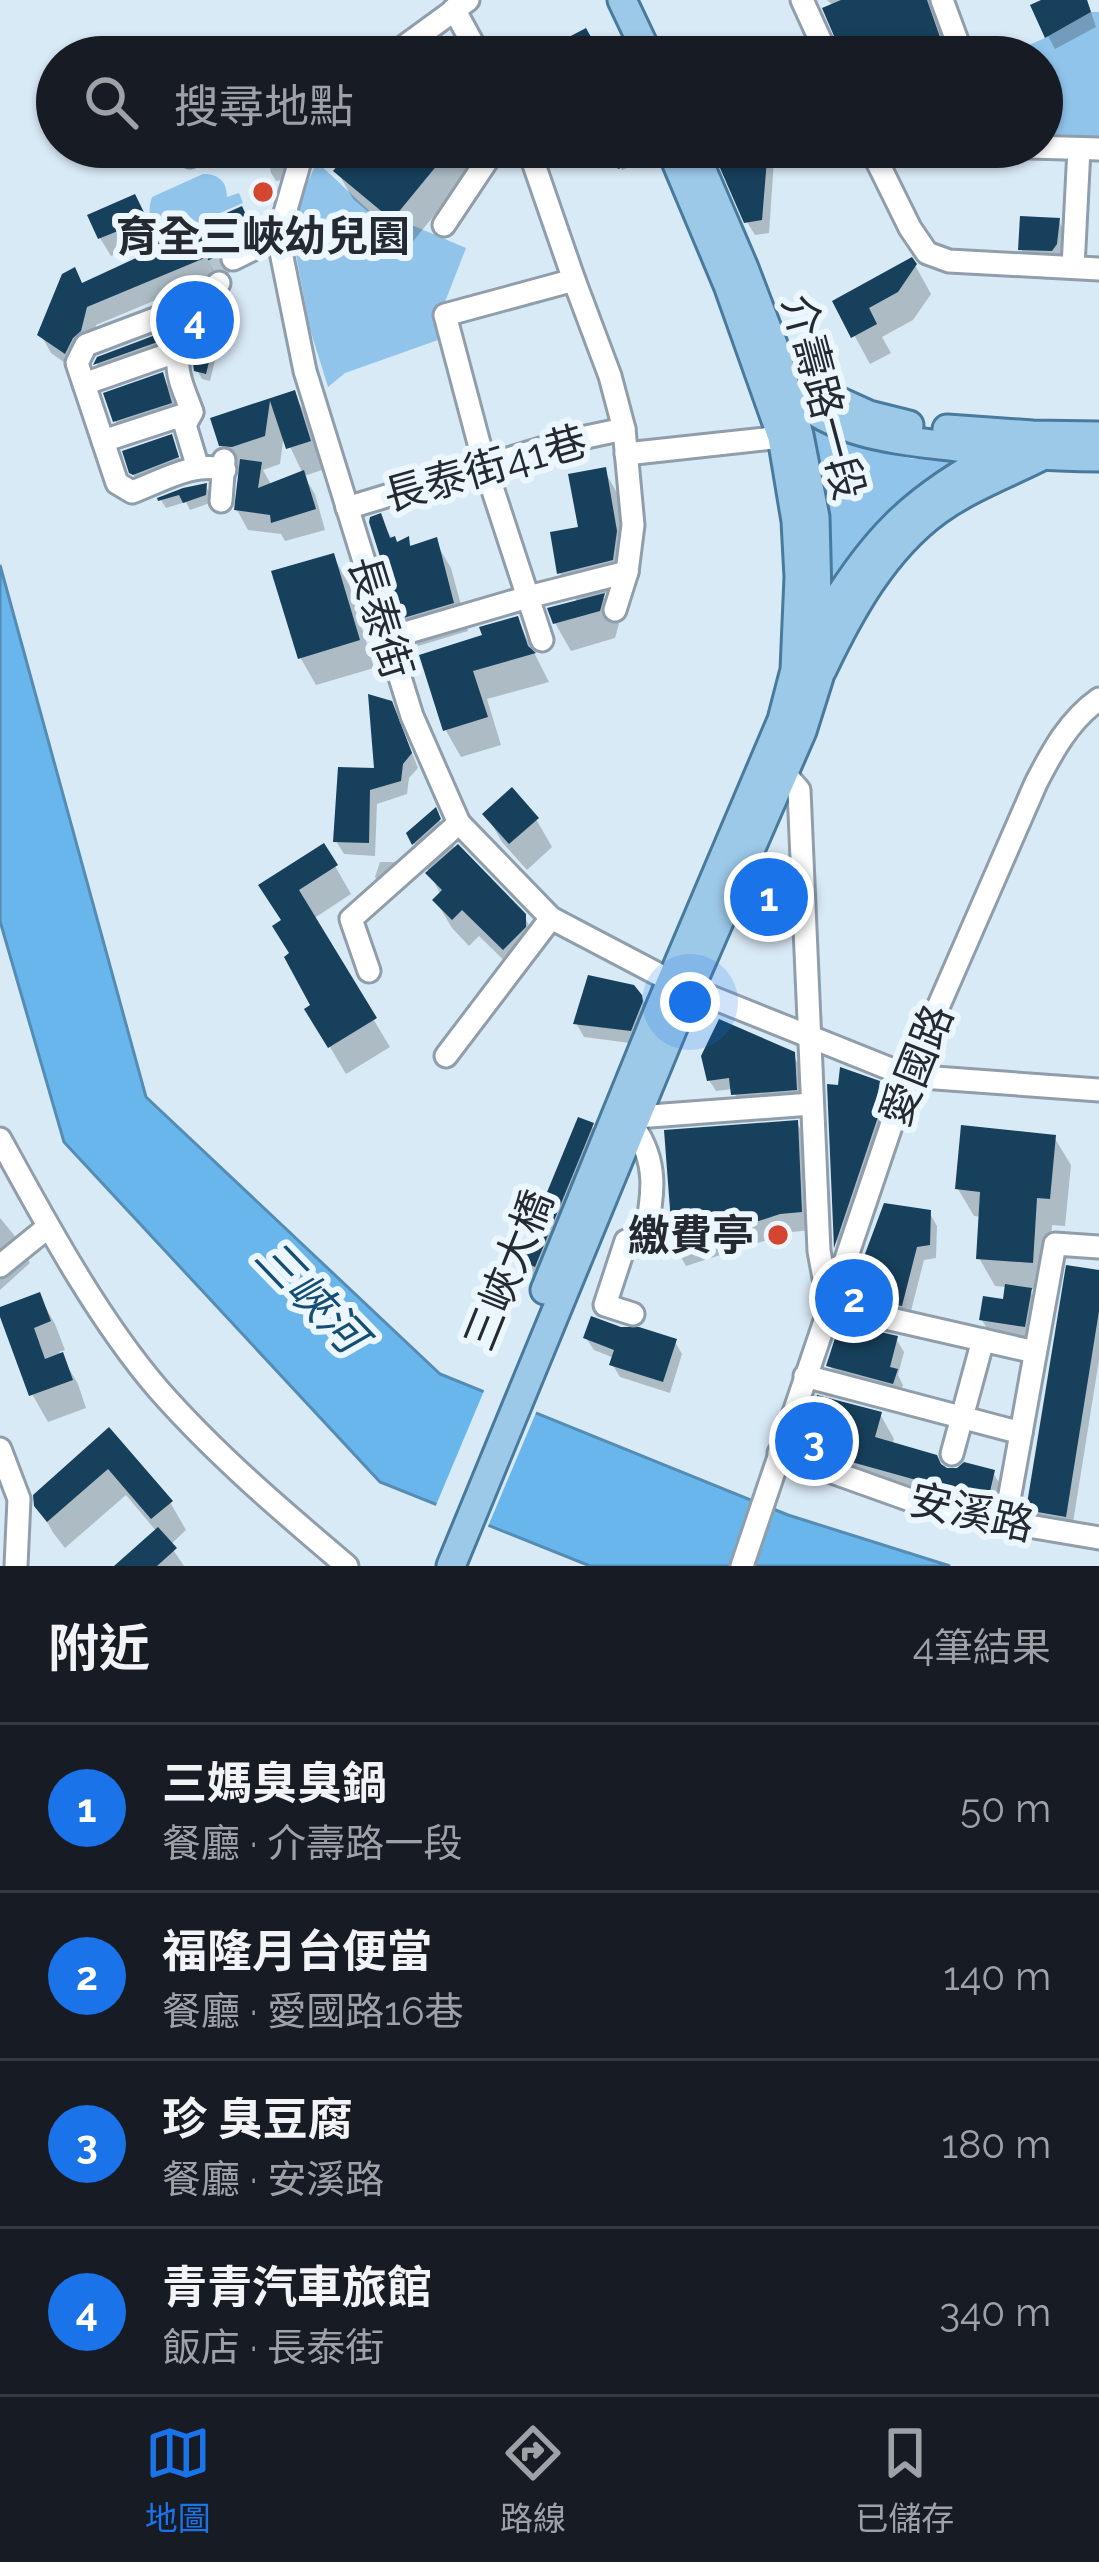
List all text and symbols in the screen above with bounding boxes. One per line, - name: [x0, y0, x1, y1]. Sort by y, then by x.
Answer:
- search box: [36, 36, 1063, 168]
- icon: search: [78, 69, 144, 135]
- text: 搜尋地點: [174, 80, 354, 133]
- marker: 育全三峽幼兒園: [250, 179, 276, 205]
- place label: 育全三峽幼兒園: [116, 212, 410, 261]
- pin: 4: [156, 275, 234, 365]
- street label: 介壽路一段: [773, 289, 874, 505]
- street label: 長泰街41巷: [378, 416, 592, 521]
- street label: 長泰街: [339, 550, 422, 685]
- pin: 1: [730, 852, 808, 942]
- your location: [660, 972, 720, 1032]
- street label: 愛國路: [870, 998, 963, 1133]
- street label: 三峽大橋: [454, 1183, 563, 1357]
- place label: 繳費亭: [628, 1211, 754, 1260]
- marker: 繳費亭: [765, 1222, 791, 1248]
- water label: 三峽河: [245, 1229, 382, 1369]
- pin: 2: [815, 1253, 893, 1343]
- pin: 3: [775, 1396, 853, 1486]
- street label: 安溪路: [905, 1474, 1039, 1551]
- text: 附近: [48, 1618, 150, 1678]
- text: 4筆結果: [913, 1624, 1051, 1670]
- text: 三媽臭臭鍋: [162, 1757, 387, 1810]
- text: 1: [77, 1785, 97, 1831]
- text: 50 m: [960, 1785, 1051, 1831]
- text: 餐廳 · 介壽路一段: [162, 1820, 462, 1866]
- text: 福隆月台便當: [162, 1925, 432, 1978]
- text: 2: [76, 1953, 98, 1999]
- text: 140 m: [943, 1953, 1051, 1999]
- text: 餐廳 · 愛國路16巷: [162, 1988, 463, 2034]
- text: 珍 臭豆腐: [162, 2093, 353, 2146]
- text: 3: [76, 2121, 98, 2167]
- text: 180 m: [942, 2121, 1051, 2167]
- text: 餐廳 · 安溪路: [162, 2156, 384, 2202]
- text: 青青汽車旅館: [162, 2261, 432, 2314]
- text: 4: [76, 2289, 98, 2335]
- text: 340 m: [939, 2289, 1051, 2335]
- text: 飯店 · 長泰街: [162, 2324, 384, 2370]
- tab: 地圖: [145, 2420, 211, 2540]
- tab: 路線: [500, 2420, 566, 2540]
- tab: 已儲存: [855, 2420, 954, 2540]

